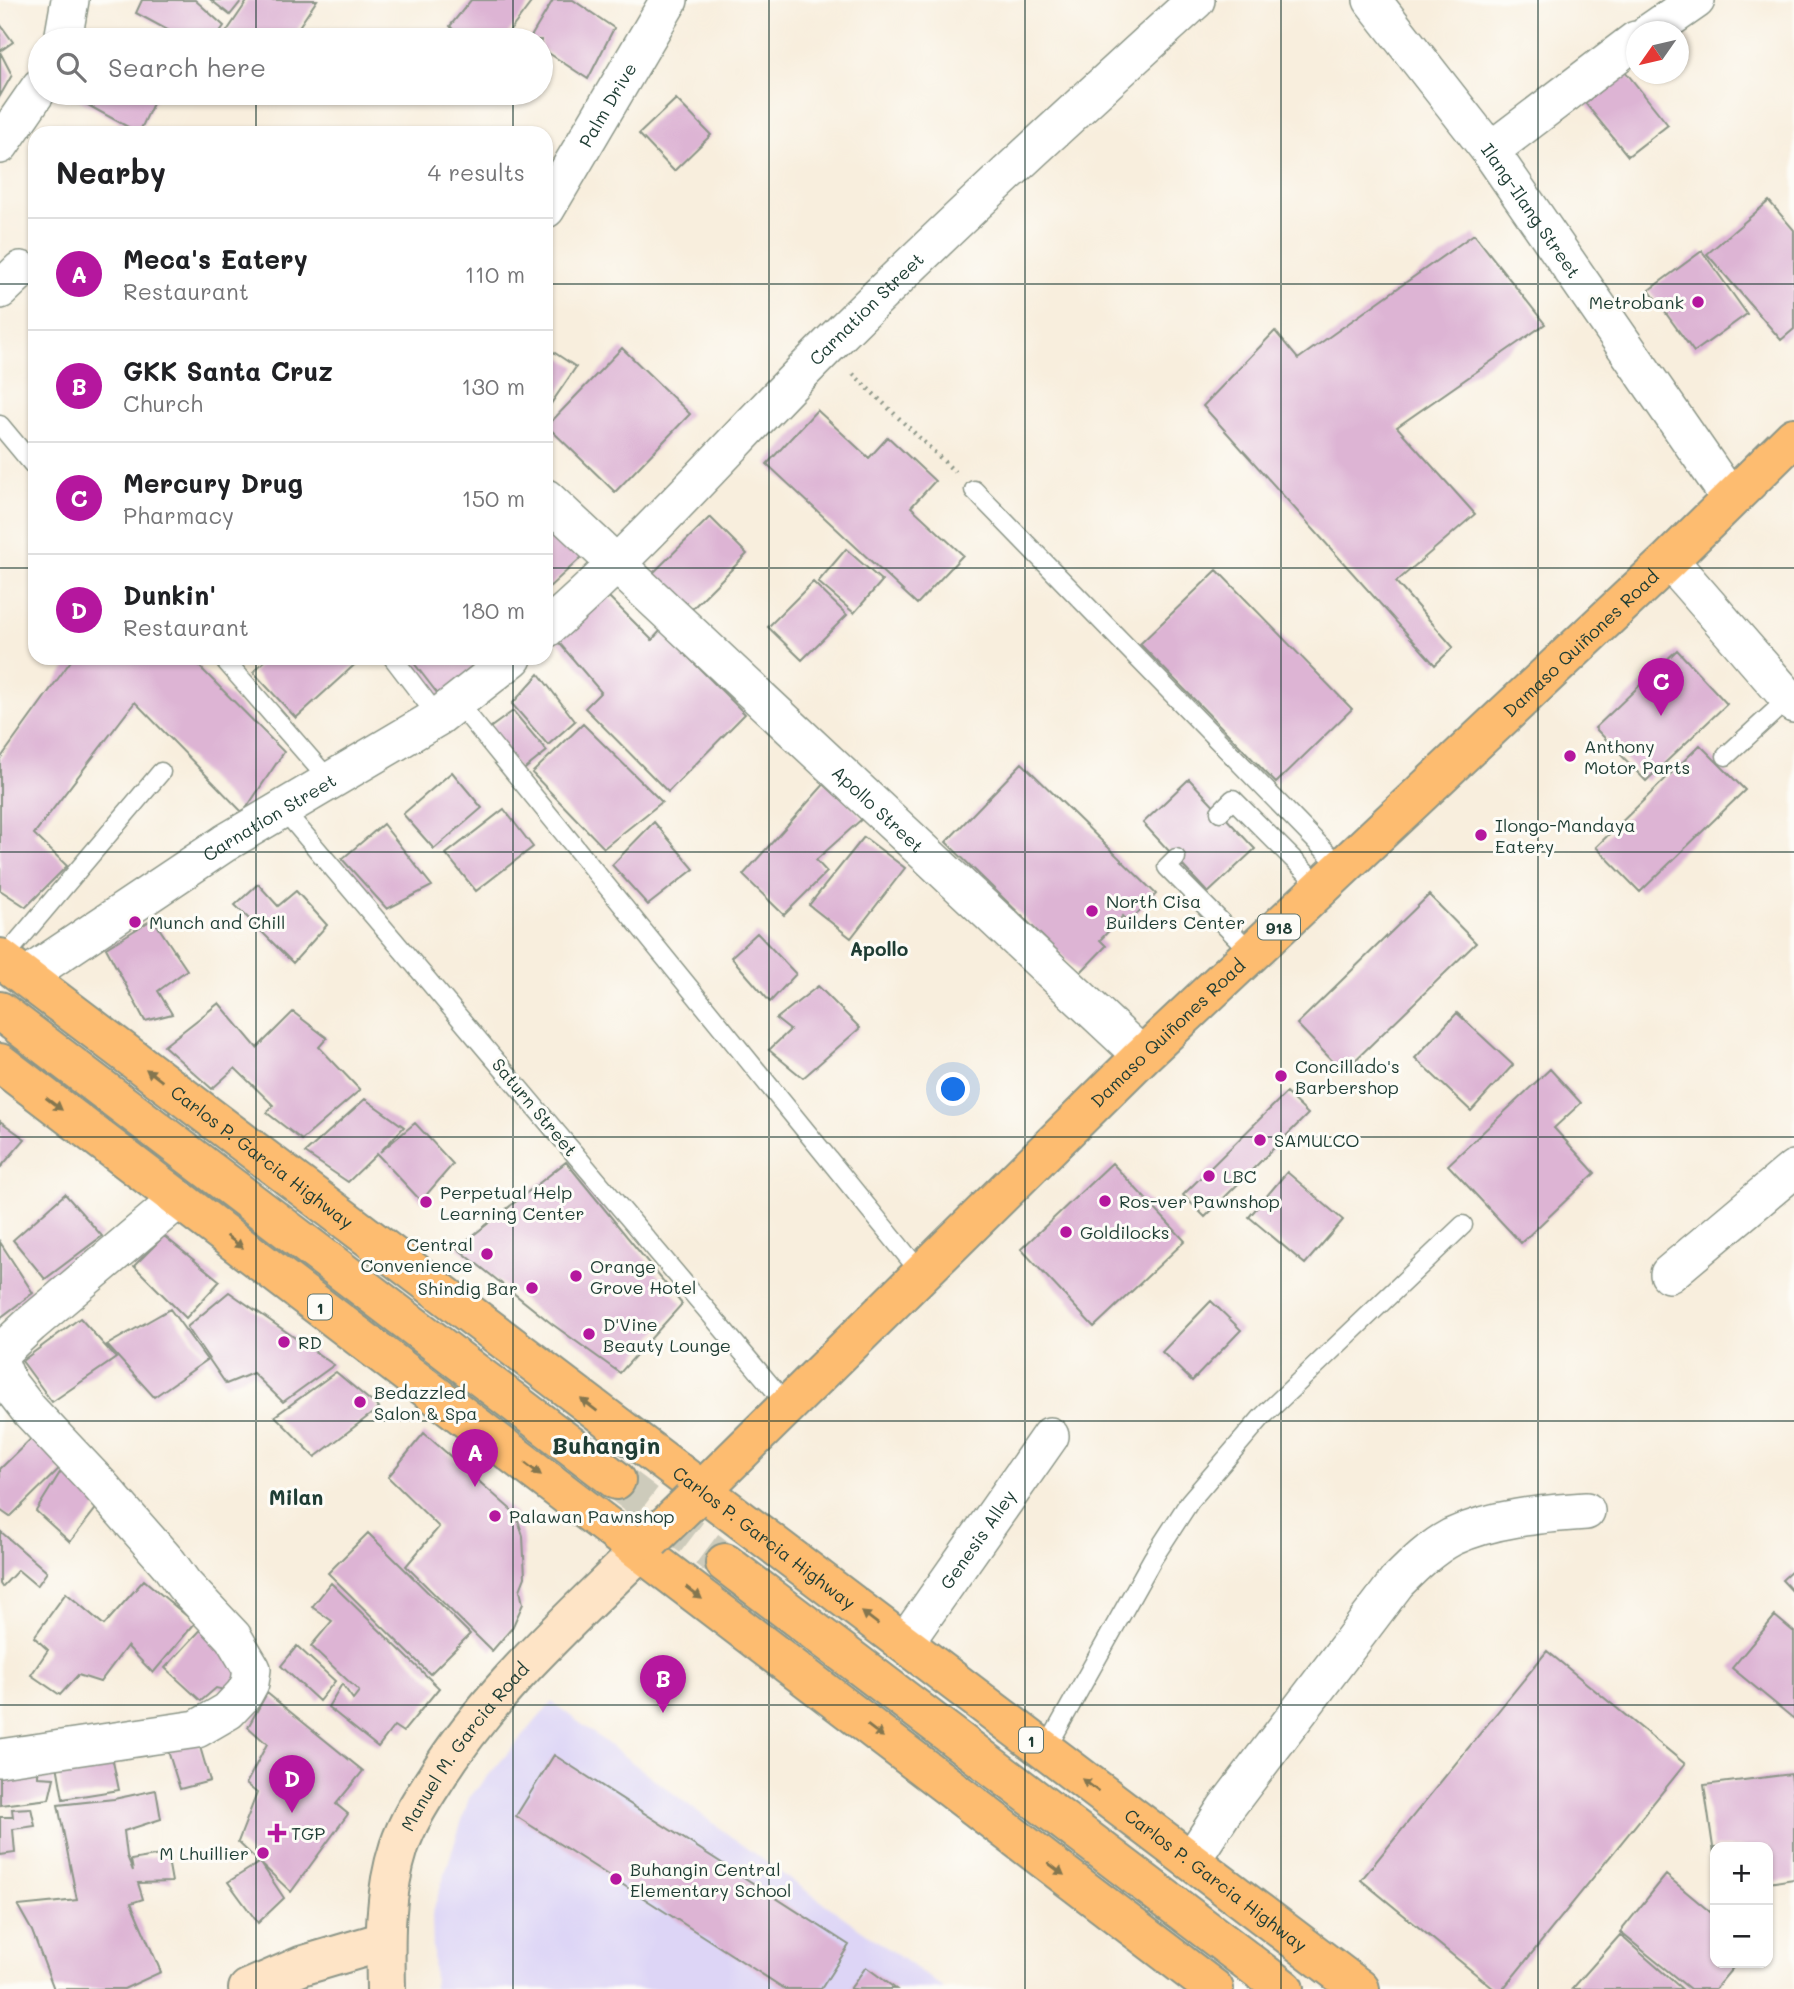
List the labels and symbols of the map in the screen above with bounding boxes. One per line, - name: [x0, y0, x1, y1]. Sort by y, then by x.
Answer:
- north arrow: [1626, 21, 1689, 84]
- street label: Palm Drive: [573, 58, 642, 152]
- street label: Ilang-Ilang Street: [1476, 138, 1586, 283]
- street label: Carnation Street: [804, 247, 929, 370]
- place label: Metrobank: [1589, 290, 1684, 314]
- marker: Metrobank: [1690, 294, 1706, 310]
- street label: Damaso Quiñones Road: [1498, 564, 1664, 722]
- pin: C: [1638, 658, 1684, 716]
- place label: Anthony Motor Parts: [1584, 734, 1690, 779]
- marker: Anthony Motor Parts: [1562, 748, 1578, 764]
- street label: Apollo Street: [827, 760, 929, 858]
- street label: Carnation Street: [198, 768, 340, 867]
- place label: Ilongo-Mandaya Eatery: [1495, 813, 1636, 858]
- marker: Ilongo-Mandaya Eatery: [1473, 827, 1489, 843]
- place label: North Cisa Builders Center: [1106, 889, 1245, 934]
- marker: North Cisa Builders Center: [1084, 903, 1100, 919]
- place label: Munch and Chill: [149, 910, 286, 934]
- marker: Munch and Chill: [127, 914, 143, 930]
- road number: 918: [1258, 914, 1300, 939]
- district label: Apollo: [850, 936, 908, 961]
- street label: Damaso Quiñones Road: [1085, 953, 1250, 1112]
- street label: Saturn Street: [487, 1053, 583, 1161]
- place label: Concillado's Barbershop: [1295, 1054, 1400, 1099]
- marker: Concillado's Barbershop: [1273, 1068, 1289, 1084]
- one-way arrow: [145, 1069, 163, 1083]
- your location: [936, 1072, 970, 1106]
- street label: Carlos P. Garcia Highway: [166, 1080, 358, 1234]
- one-way arrow: [45, 1097, 63, 1111]
- place label: SAMULCO: [1274, 1128, 1360, 1152]
- marker: SAMULCO: [1252, 1132, 1268, 1148]
- place label: LBC: [1223, 1164, 1257, 1188]
- marker: LBC: [1201, 1168, 1217, 1184]
- place label: Perpetual Help Learning Center: [440, 1180, 585, 1225]
- place label: Ros-ver Pawnshop: [1119, 1189, 1280, 1213]
- marker: Ros-ver Pawnshop: [1097, 1193, 1113, 1209]
- marker: Perpetual Help Learning Center: [418, 1194, 434, 1210]
- place label: Goldilocks: [1080, 1220, 1170, 1244]
- marker: Goldilocks: [1058, 1224, 1074, 1240]
- place label: Central Convenience: [361, 1232, 473, 1277]
- one-way arrow: [226, 1235, 244, 1249]
- marker: Central Convenience: [479, 1246, 495, 1262]
- place label: Orange Grove Hotel: [590, 1254, 697, 1299]
- marker: Orange Grove Hotel: [568, 1268, 584, 1284]
- place label: Shindig Bar: [418, 1276, 518, 1300]
- marker: Shindig Bar: [524, 1280, 540, 1296]
- road number: 1: [308, 1294, 332, 1320]
- place label: D'Vine Beauty Lounge: [603, 1312, 731, 1357]
- marker: D'Vine Beauty Lounge: [581, 1326, 597, 1342]
- place label: RD: [298, 1330, 322, 1354]
- marker: RD: [276, 1334, 292, 1350]
- place label: Bedazzled Salon & Spa: [374, 1380, 477, 1425]
- marker: Bedazzled Salon & Spa: [352, 1394, 368, 1410]
- one-way arrow: [580, 1399, 598, 1413]
- pin: A: [452, 1429, 498, 1487]
- district label: Buhangin: [552, 1429, 660, 1460]
- street label: Carlos P. Garcia Highway: [668, 1460, 860, 1614]
- one-way arrow: [524, 1462, 542, 1476]
- district label: Milan: [269, 1483, 323, 1510]
- street label: Genesis Alley: [934, 1485, 1021, 1594]
- place label: Palawan Pawnshop: [509, 1504, 675, 1528]
- marker: Palawan Pawnshop: [487, 1508, 503, 1524]
- one-way arrow: [685, 1585, 703, 1600]
- one-way arrow: [861, 1612, 879, 1626]
- pin: B: [640, 1655, 686, 1713]
- street label: Manuel M. Garcia Road: [395, 1657, 534, 1835]
- one-way arrow: [866, 1723, 884, 1737]
- road number: 1: [1019, 1728, 1043, 1752]
- pin: D: [269, 1755, 315, 1813]
- one-way arrow: [1082, 1778, 1100, 1793]
- street label: Carlos P. Garcia Highway: [1120, 1803, 1312, 1957]
- place label: TGP: [291, 1821, 325, 1845]
- marker: TGP: [269, 1825, 285, 1841]
- place label: M Lhuillier: [159, 1841, 249, 1865]
- marker: M Lhuillier: [255, 1845, 271, 1861]
- place label: Buhangin Central Elementary School: [630, 1857, 792, 1902]
- one-way arrow: [1047, 1861, 1065, 1875]
- marker: Buhangin Central Elementary School: [608, 1871, 624, 1887]

